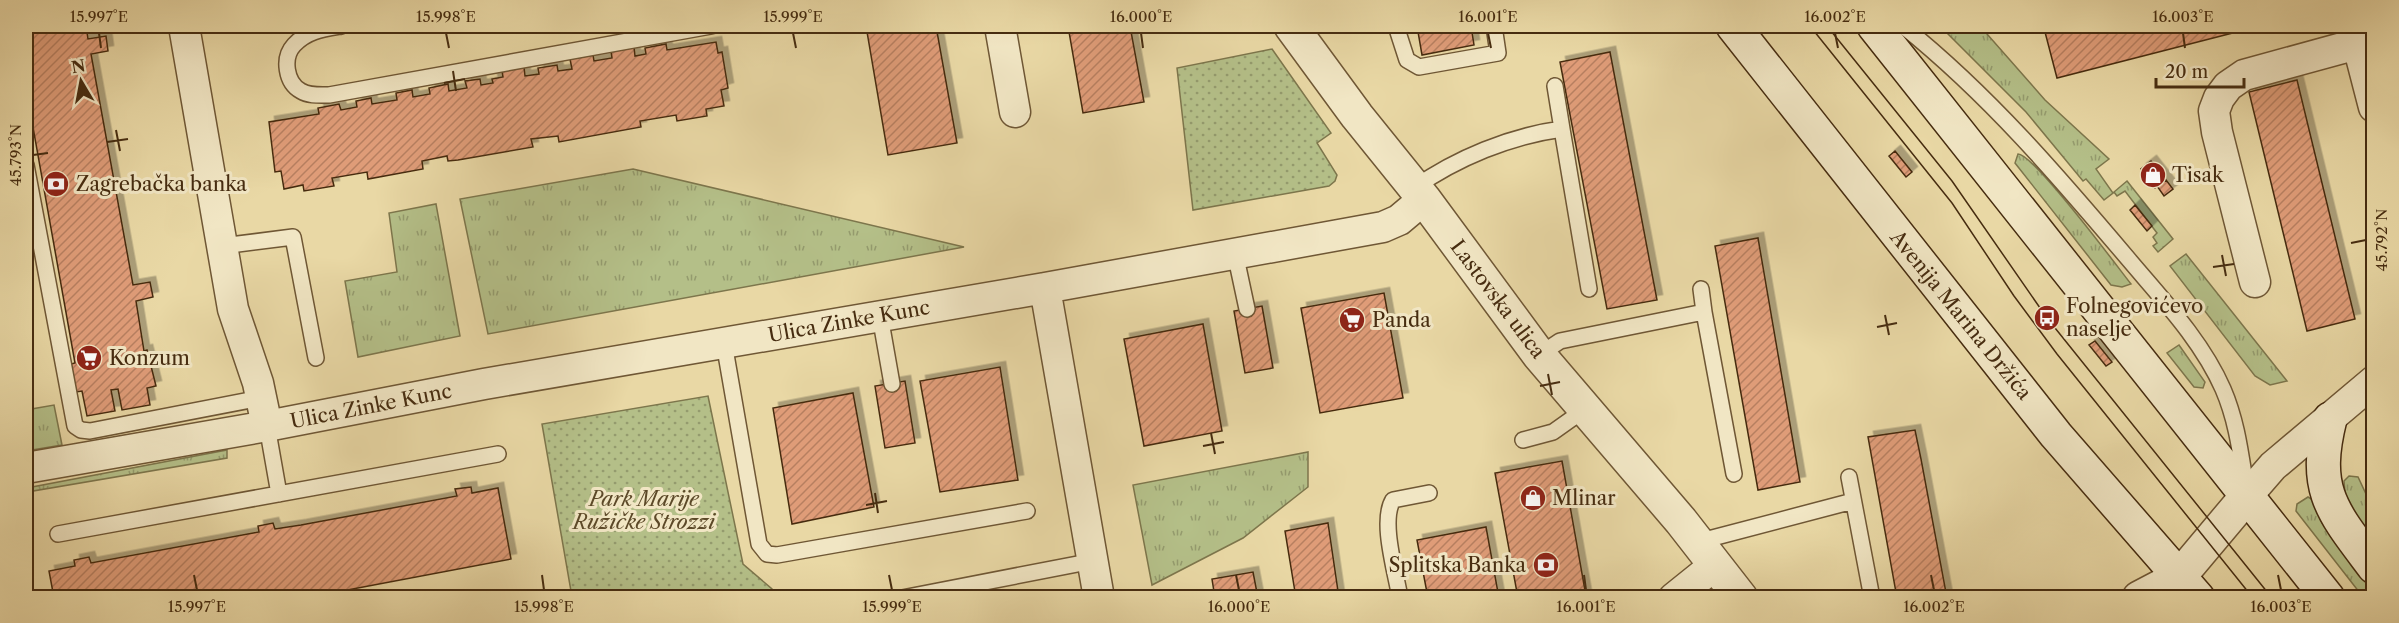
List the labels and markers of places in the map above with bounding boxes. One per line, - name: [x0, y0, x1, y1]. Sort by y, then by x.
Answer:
- shop icon: Tisak: [2138, 160, 2168, 190]
- place label: Tisak: [2172, 163, 2225, 187]
- bank icon: Zagrebačka banka: [41, 169, 71, 199]
- place label: Zagrebačka banka: [76, 172, 247, 196]
- place label: Folnegovićevo naselje: [2066, 294, 2203, 341]
- bus stop icon: Folnegovićevo naselje: [2032, 303, 2062, 333]
- supermarket icon: Panda: [1337, 305, 1367, 335]
- place label: Panda: [1372, 308, 1431, 332]
- supermarket icon: Konzum: [74, 343, 104, 373]
- place label: Konzum: [109, 346, 190, 370]
- shop icon: Mlinar: [1518, 483, 1548, 513]
- place label: Mlinar: [1552, 486, 1616, 510]
- bank icon: Splitska Banka: [1531, 550, 1561, 580]
- place label: Splitska Banka: [1388, 553, 1526, 577]

